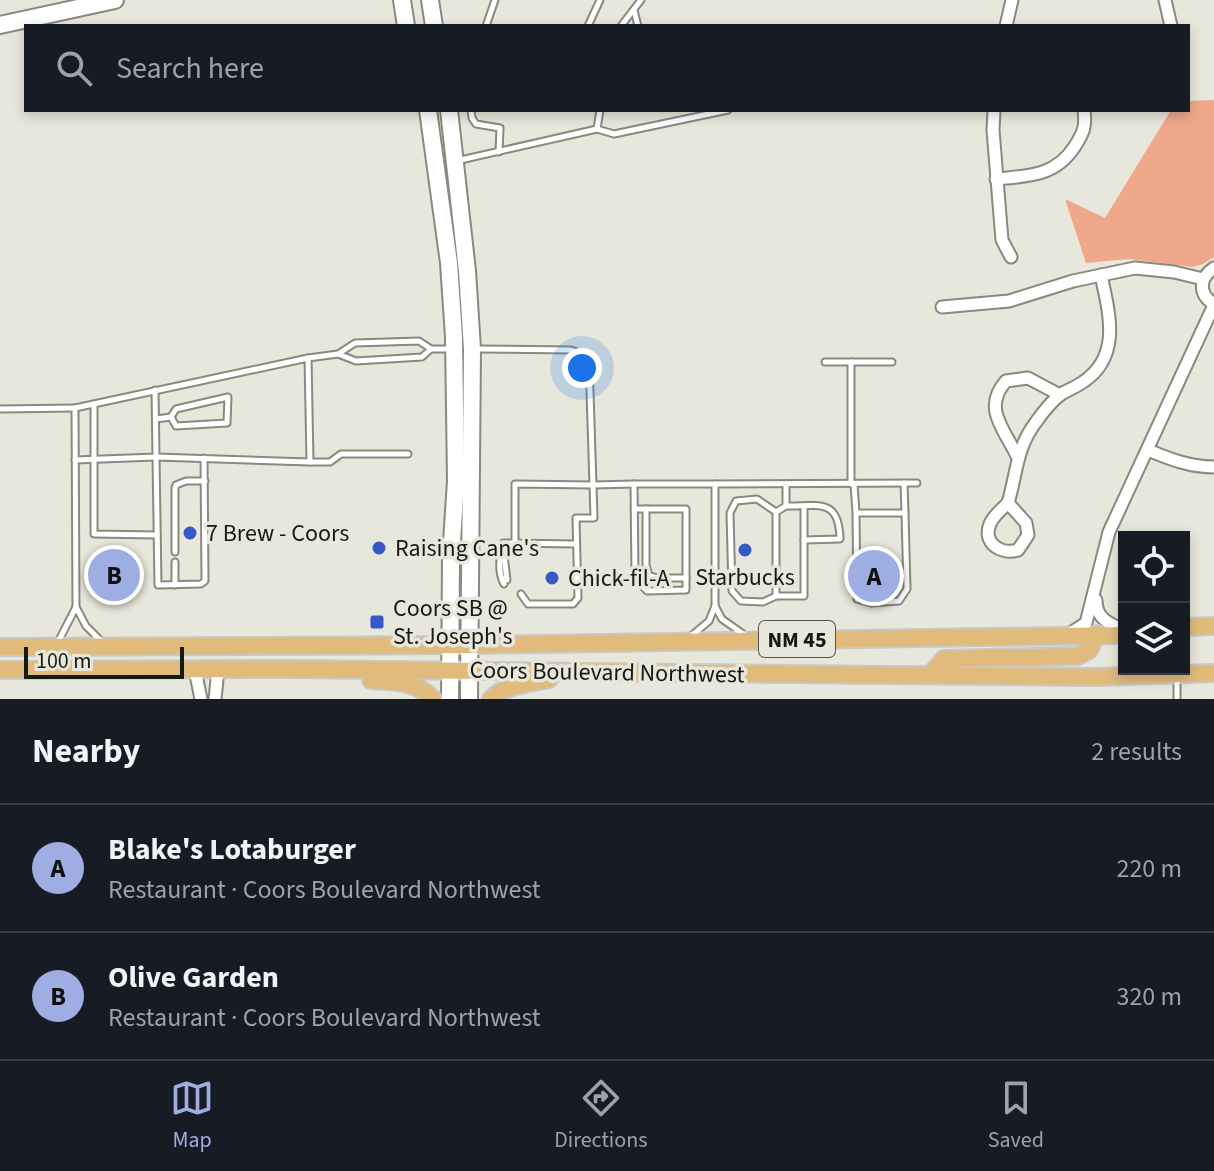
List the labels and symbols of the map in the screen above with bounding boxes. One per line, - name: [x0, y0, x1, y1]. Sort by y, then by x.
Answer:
- your location: [562, 348, 602, 388]
- place label: 7 Brew - Coors: [206, 516, 349, 551]
- marker: 7 Brew - Coors: [181, 524, 199, 542]
- place label: Raising Cane's: [395, 531, 539, 566]
- marker: Raising Cane's: [370, 539, 388, 557]
- marker: Starbucks: [736, 541, 754, 559]
- pin: B: [88, 545, 140, 605]
- pin: A: [848, 546, 900, 606]
- place label: Starbucks: [695, 560, 795, 595]
- place label: Chick-fil-A: [568, 561, 669, 596]
- marker: Chick-fil-A: [543, 569, 561, 587]
- place label: Coors SB @ St. Joseph's: [393, 591, 513, 654]
- marker: Coors SB @ St. Joseph's: [368, 613, 386, 631]
- road number: NM 45: [759, 621, 835, 657]
- scale bar: [24, 643, 184, 679]
- street label: Coors Boulevard Northwest: [469, 653, 745, 692]

